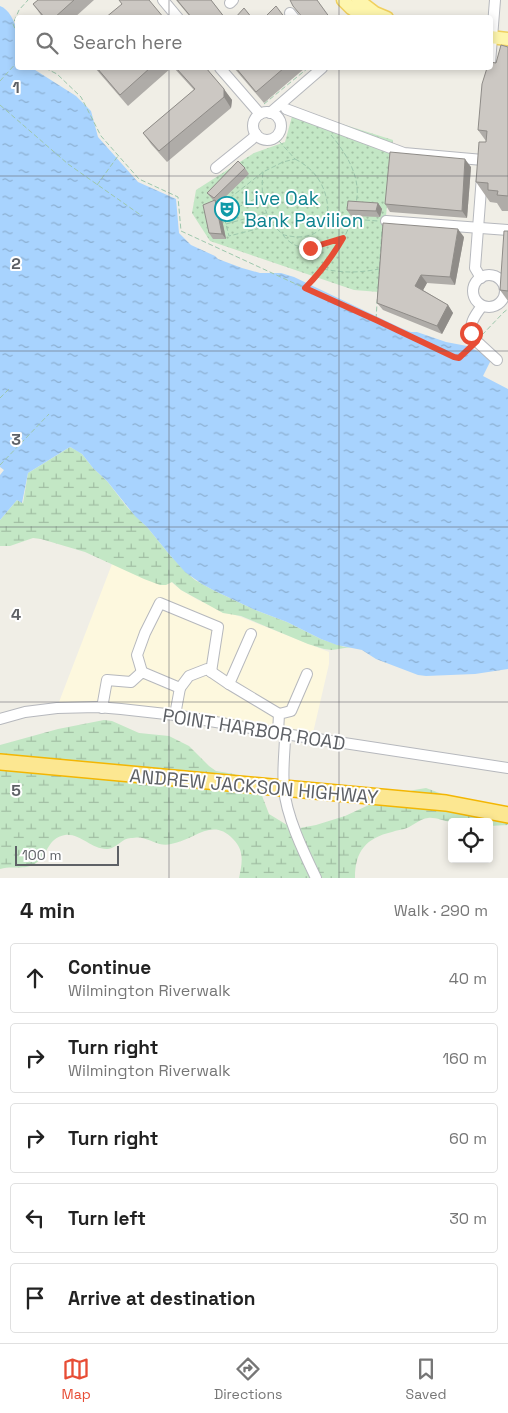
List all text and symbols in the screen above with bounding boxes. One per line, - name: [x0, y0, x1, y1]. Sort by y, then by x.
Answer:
- search box: [15, 15, 493, 70]
- icon: search: [33, 29, 61, 57]
- text: Search here: [73, 30, 183, 55]
- text: 1: [12, 77, 20, 98]
- place label: Live Oak Bank Pavilion: [244, 186, 363, 233]
- theatre icon: Live Oak Bank Pavilion: [214, 196, 240, 222]
- route end: [299, 237, 322, 260]
- text: 2: [11, 253, 21, 274]
- route start: [460, 322, 483, 345]
- text: 3: [11, 429, 21, 450]
- text: 4: [11, 604, 21, 625]
- street label: POINT HARBOR ROAD: [161, 703, 347, 756]
- street label: ANDREW JACKSON HIGHWAY: [129, 763, 380, 810]
- text: 5: [11, 780, 21, 801]
- map controls: [448, 818, 493, 863]
- button: locate: [448, 818, 493, 863]
- scale bar: [15, 843, 119, 866]
- text: 100 m: [22, 846, 61, 864]
- text: 4 min: [20, 897, 75, 924]
- text: Walk · 290 m: [394, 900, 488, 921]
- text: Continue: [68, 955, 151, 980]
- icon: ahead: [21, 964, 49, 992]
- text: 40 m: [449, 968, 487, 989]
- text: Wilmington Riverwalk: [68, 980, 231, 1001]
- text: Turn right: [68, 1035, 158, 1060]
- icon: right: [21, 1044, 49, 1072]
- text: 160 m: [442, 1048, 487, 1069]
- text: Wilmington Riverwalk: [68, 1060, 231, 1081]
- icon: right: [21, 1124, 49, 1152]
- text: Turn right: [68, 1126, 158, 1151]
- text: 60 m: [449, 1128, 487, 1149]
- icon: left: [21, 1204, 49, 1232]
- text: Turn left: [68, 1206, 146, 1231]
- text: 30 m: [449, 1208, 487, 1229]
- icon: arrive: [21, 1284, 49, 1312]
- text: Arrive at destination: [68, 1286, 256, 1311]
- tab: Map: [62, 1355, 91, 1403]
- tab: Directions: [214, 1355, 282, 1403]
- tab: Saved: [406, 1355, 446, 1403]

